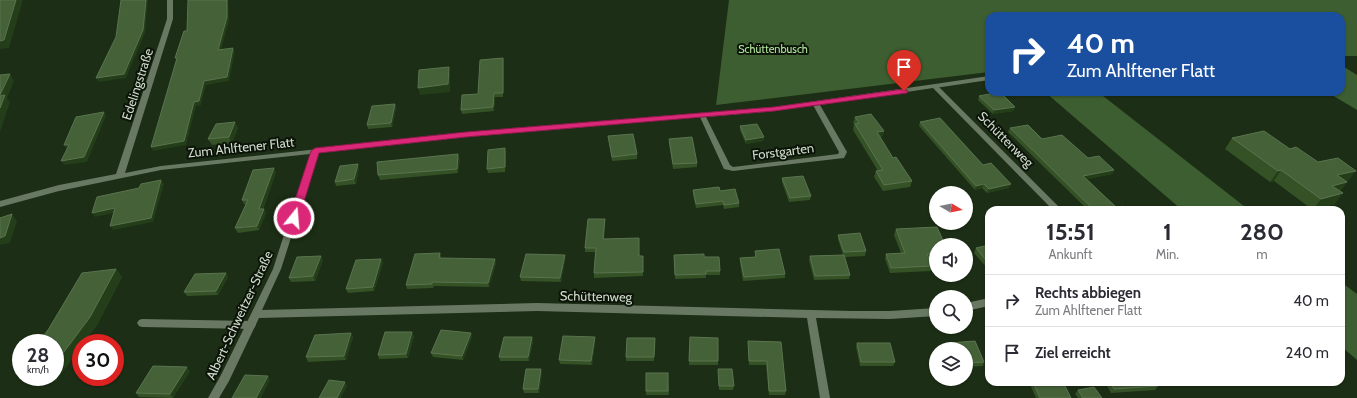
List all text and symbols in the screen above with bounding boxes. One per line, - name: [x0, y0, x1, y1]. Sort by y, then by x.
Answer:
- text: 40 m: [1067, 26, 1135, 60]
- icon: right: [1001, 28, 1053, 80]
- park label: Schüttenbusch: [738, 42, 808, 56]
- street label: Edelingstraße: [118, 46, 156, 122]
- pin: [887, 50, 921, 91]
- icon: arrive: [893, 56, 915, 78]
- text: Zum Ahlftener Flatt: [1067, 60, 1215, 82]
- street label: Schüttenweg: [975, 108, 1038, 171]
- street label: Zum Ahlftener Flatt: [187, 133, 296, 161]
- street label: Forstgarten: [751, 139, 815, 163]
- north arrow: [929, 186, 973, 230]
- map controls: [929, 186, 973, 386]
- position arrow: [273, 197, 315, 239]
- text: 15:51: [1046, 217, 1095, 246]
- text: 1: [1163, 217, 1172, 246]
- text: 280: [1240, 217, 1284, 246]
- button: sound: [929, 238, 973, 282]
- text: Ankunft: [1048, 246, 1092, 262]
- text: Min.: [1156, 246, 1179, 262]
- text: m: [1256, 246, 1268, 262]
- street label: Albert-Schweitzer-Straße: [202, 248, 276, 382]
- text: Rechts abbiegen: [1035, 284, 1141, 302]
- street label: Schüttenweg: [560, 287, 633, 305]
- button: search: [929, 290, 973, 334]
- icon: right: [1001, 290, 1023, 312]
- text: 40 m: [1293, 292, 1329, 310]
- text: Zum Ahlftener Flatt: [1035, 302, 1142, 318]
- speed limit sign: 30: [72, 334, 124, 386]
- button: layers: [929, 342, 973, 386]
- icon: arrive: [1001, 342, 1023, 364]
- text: 28: [27, 343, 49, 367]
- text: Ziel erreicht: [1035, 344, 1111, 362]
- text: 240 m: [1285, 344, 1329, 362]
- text: km/h: [27, 363, 49, 376]

